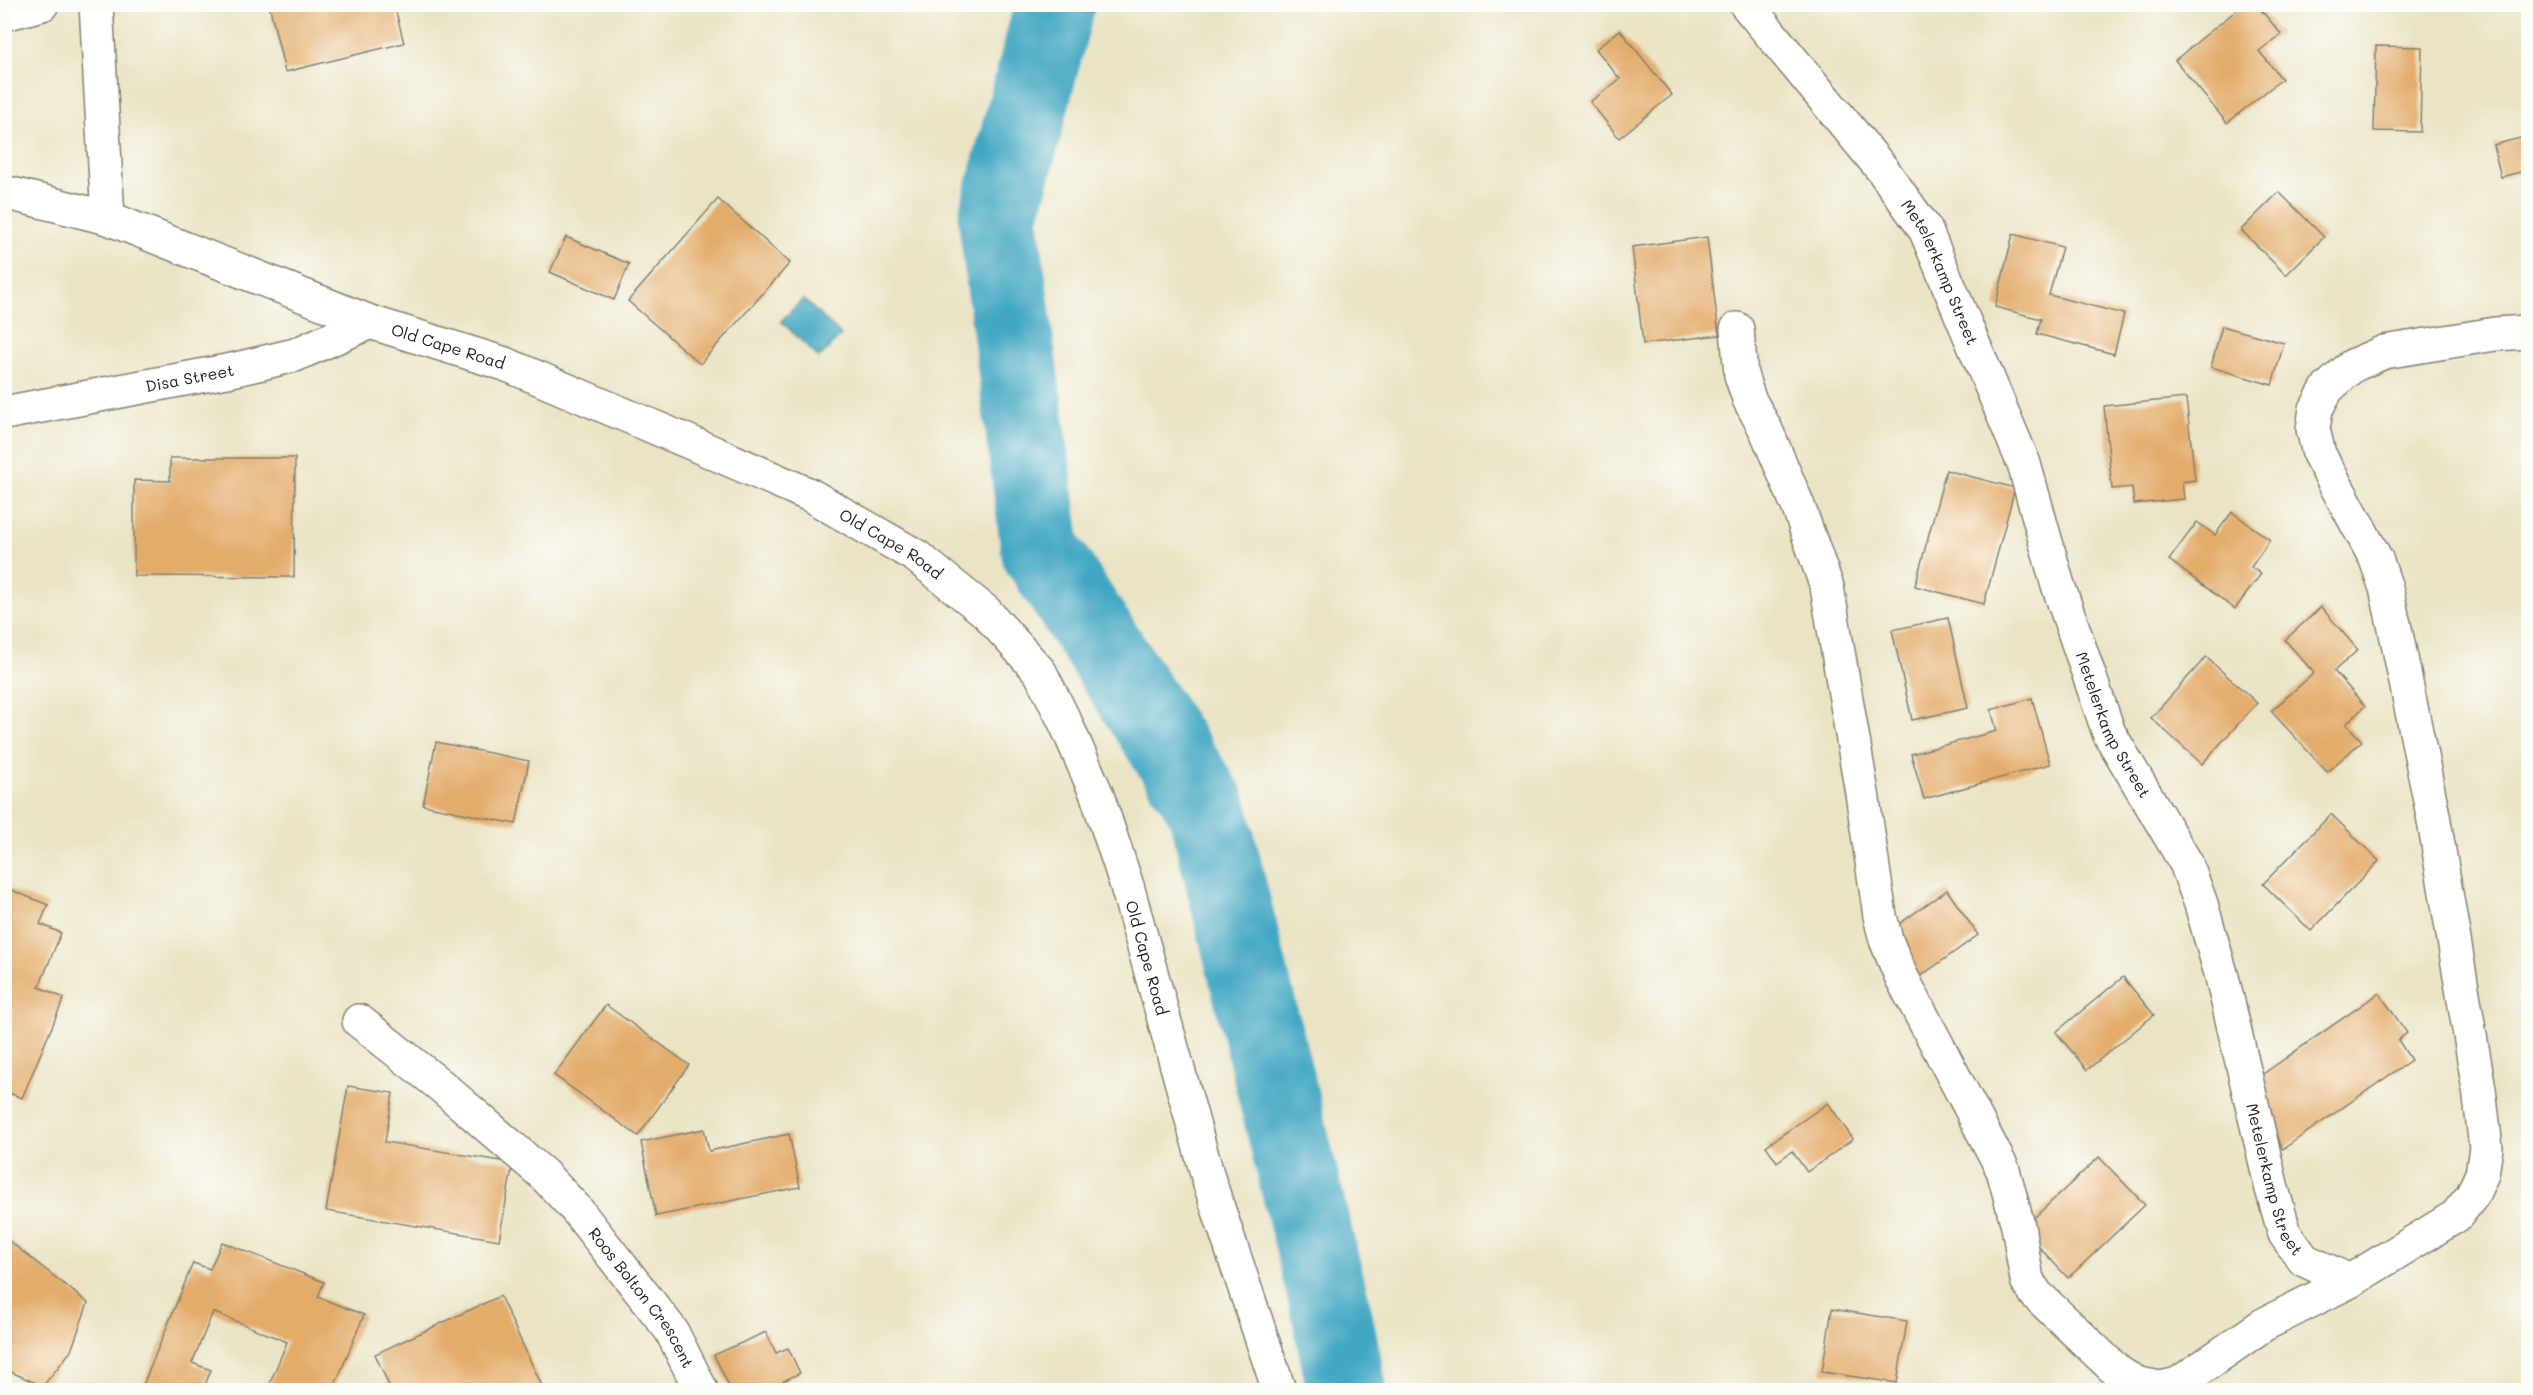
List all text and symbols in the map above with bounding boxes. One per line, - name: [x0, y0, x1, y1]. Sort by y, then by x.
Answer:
- street label: Metelerkamp Street: [1897, 195, 1984, 348]
- street label: Old Cape Road: [389, 318, 508, 373]
- street label: Disa Street: [144, 359, 236, 396]
- street label: Old Cape Road: [836, 503, 947, 583]
- street label: Metelerkamp Street: [2072, 649, 2156, 801]
- street label: Old Cape Road: [1121, 898, 1173, 1017]
- street label: Metelerkamp Street: [2242, 1101, 2308, 1259]
- street label: Roos Bolton Crescent: [584, 1223, 699, 1371]

